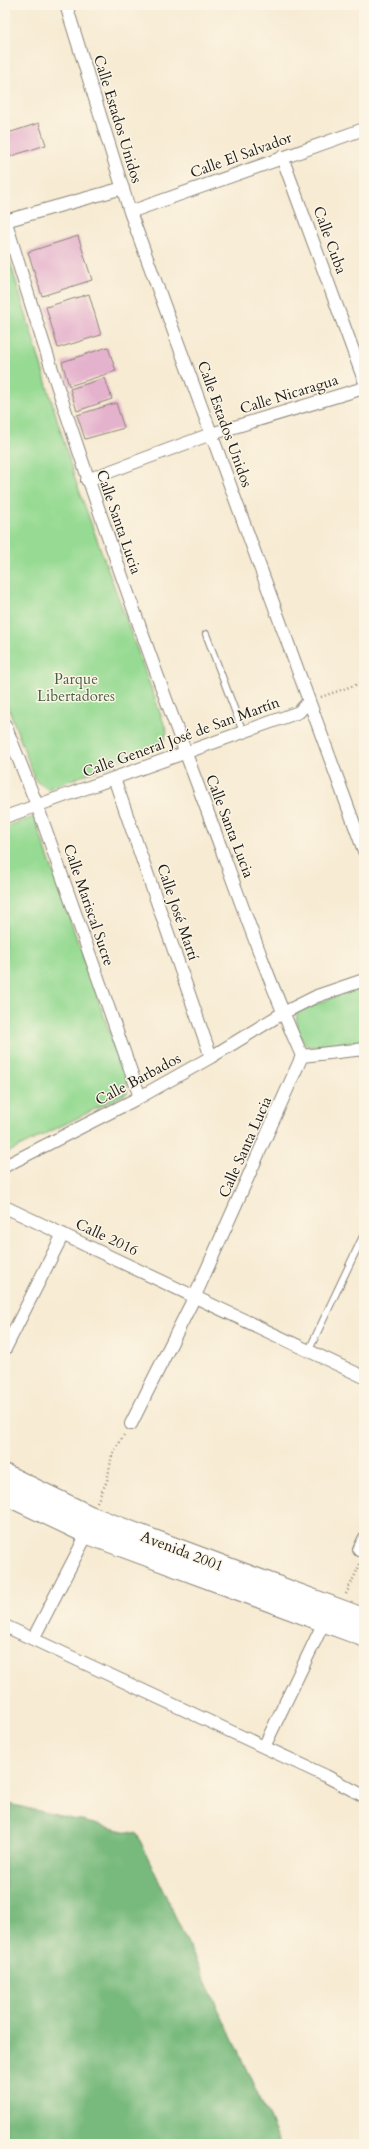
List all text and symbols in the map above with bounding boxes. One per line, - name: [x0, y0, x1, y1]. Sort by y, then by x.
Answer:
- street label: Calle Estados Unidos: [89, 52, 147, 186]
- street label: Calle El Salvador: [187, 127, 295, 183]
- street label: Calle Cuba: [309, 203, 352, 277]
- street label: Calle Estados Unidos: [193, 358, 257, 490]
- street label: Calle Nicaragua: [237, 369, 341, 418]
- street label: Calle Santa Lucia: [92, 467, 146, 577]
- park label: Parque Libertadores: [37, 669, 115, 706]
- street label: Calle General José de San Martín: [80, 692, 283, 782]
- street label: Calle Santa Lucia: [201, 772, 259, 881]
- street label: Calle Mariscal Sucre: [59, 841, 119, 969]
- street label: Calle José Martí: [152, 861, 204, 963]
- street label: Calle Barbados: [92, 1048, 184, 1110]
- street label: Calle Santa Lucia: [214, 1093, 277, 1201]
- street label: Calle 2016: [72, 1214, 142, 1260]
- street label: Avenida 2001: [138, 1526, 226, 1576]

